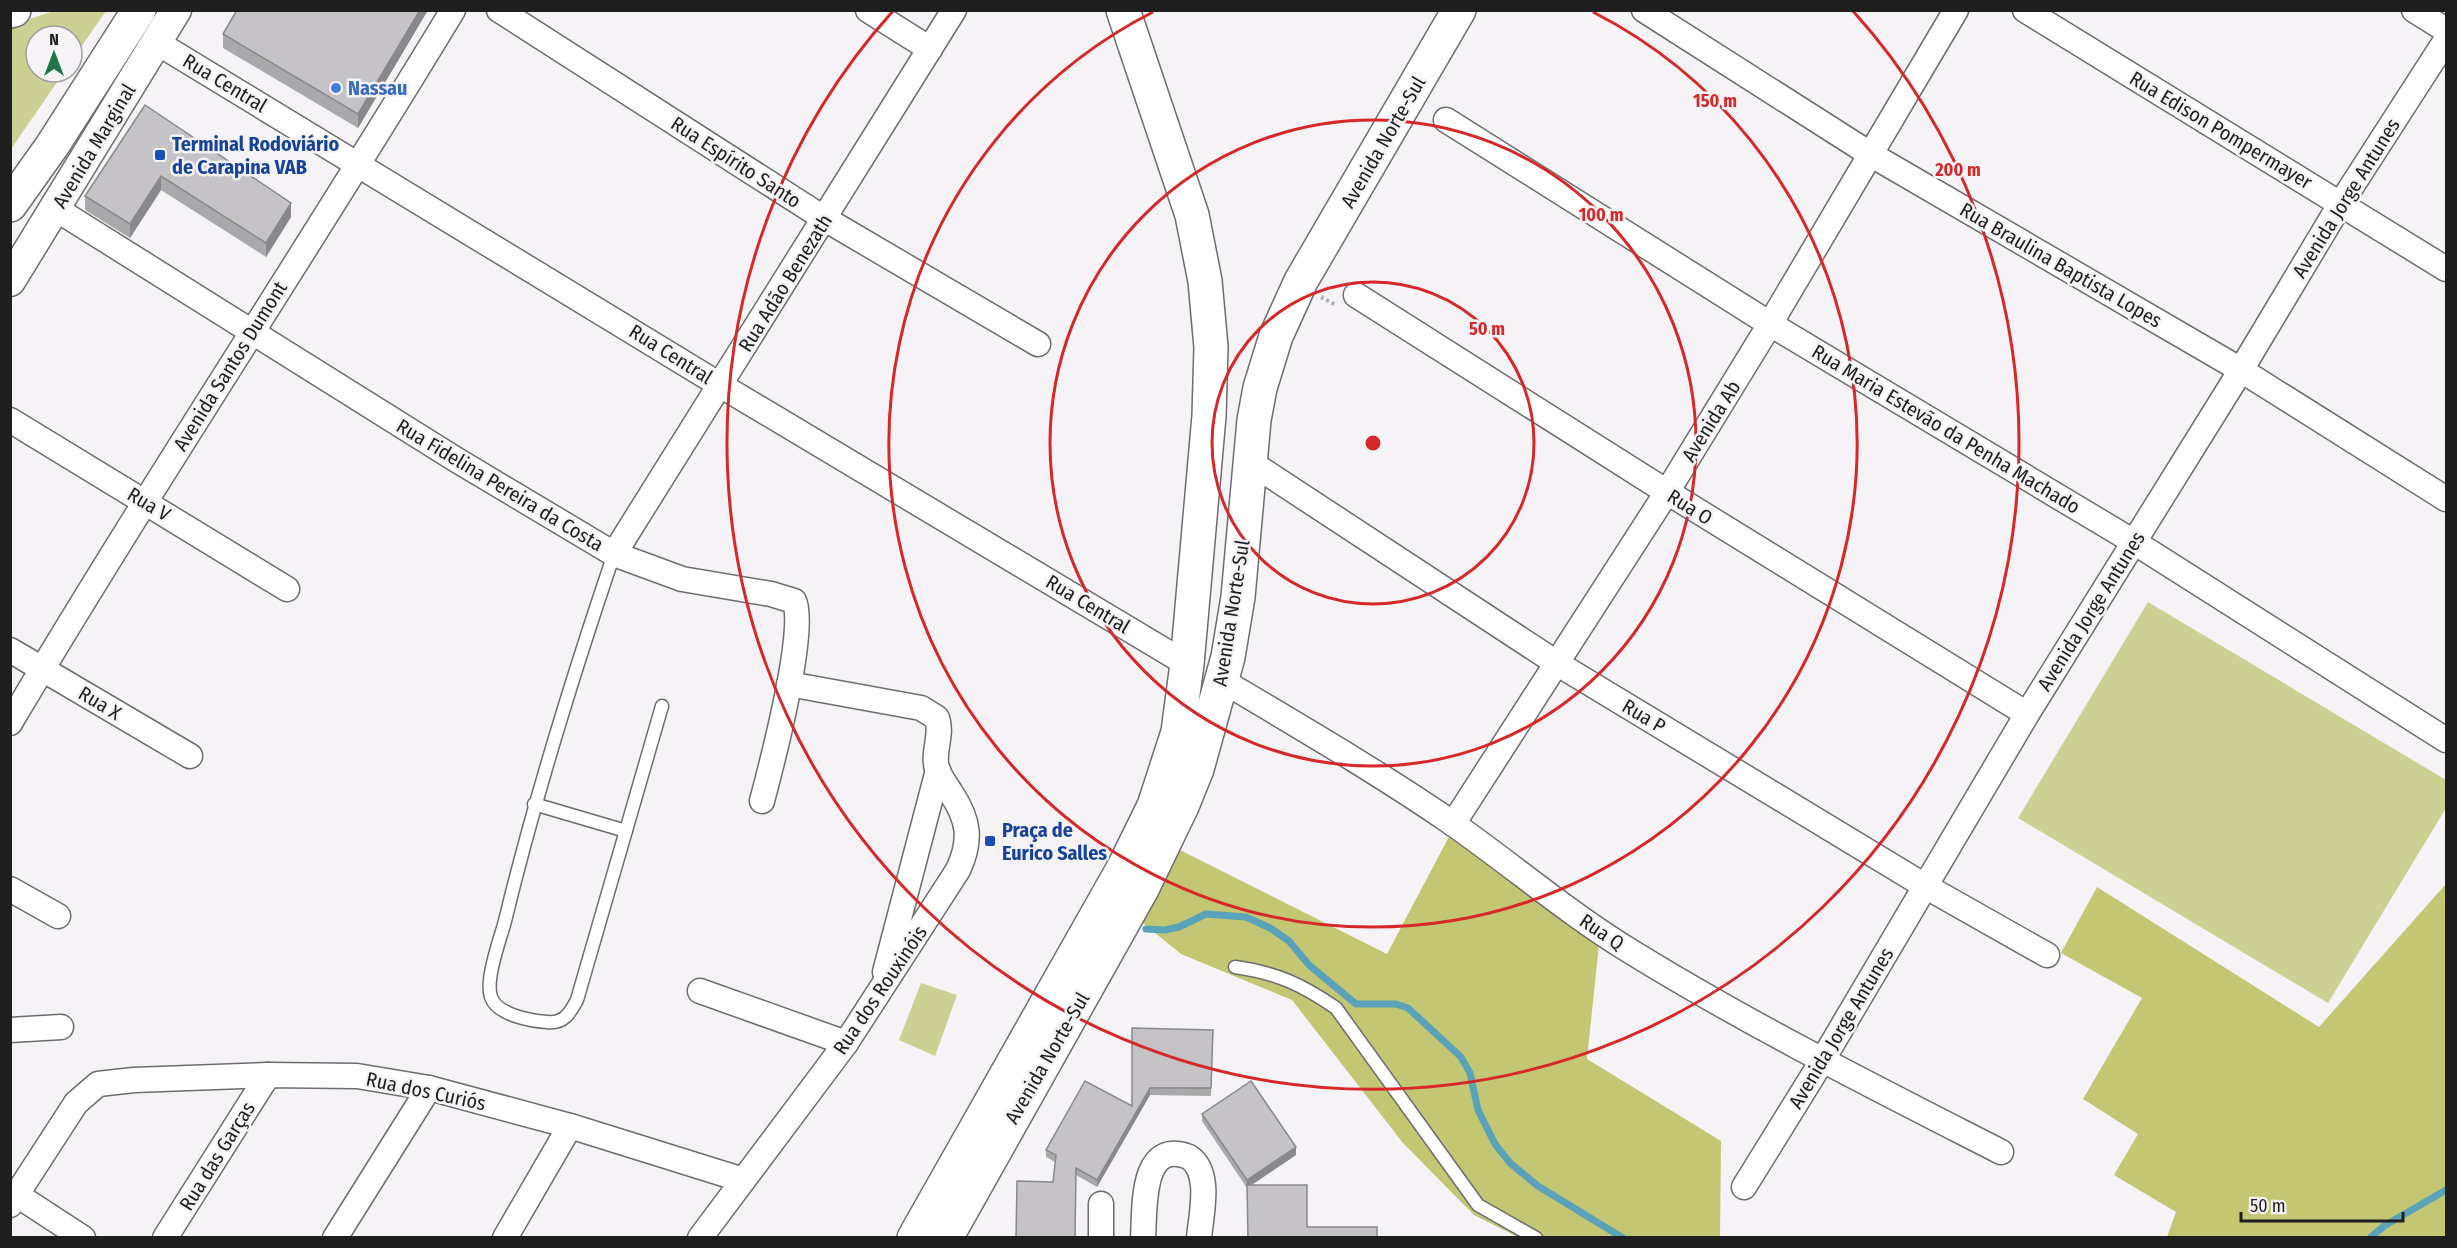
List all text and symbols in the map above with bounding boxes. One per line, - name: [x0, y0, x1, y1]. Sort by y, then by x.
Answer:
- north arrow: [24, 24, 84, 84]
- text: N: [49, 30, 59, 49]
- street label: Rua Central: [179, 49, 271, 117]
- street label: Rua Edison Pompermayer: [2125, 66, 2317, 194]
- street label: Avenida Norte-Sul: [1336, 72, 1430, 212]
- place label: Nassau: [348, 76, 407, 100]
- street label: Avenida Marginal: [48, 80, 140, 212]
- marker: Nassau: [329, 81, 343, 95]
- text: 150 m: [1693, 90, 1737, 112]
- street label: Rua Espírito Santo: [667, 111, 805, 213]
- street label: Avenida Jorge Antunes: [2287, 114, 2405, 282]
- place label: Terminal Rodoviário de Carapina VAB: [172, 132, 339, 179]
- marker: Terminal Rodoviário de Carapina VAB: [153, 148, 167, 162]
- text: 200 m: [1934, 159, 1981, 181]
- street label: Rua Braulina Baptista Lopes: [1956, 197, 2166, 333]
- text: 100 m: [1579, 204, 1623, 226]
- street label: Rua Adão Benezath: [733, 210, 837, 356]
- street label: Avenida Santos Dumont: [168, 276, 292, 455]
- text: 50 m: [1469, 318, 1505, 340]
- street label: Rua Central: [625, 319, 717, 389]
- street label: Rua Maria Estevão da Penha Machado: [1808, 339, 2084, 519]
- street label: Avenida Ab: [1677, 376, 1745, 466]
- street label: Rua Fidelina Pereira da Costa: [392, 414, 608, 556]
- centre of rings: [1363, 433, 1383, 453]
- street label: Rua V: [123, 482, 176, 527]
- street label: Rua O: [1663, 484, 1717, 530]
- street label: Avenida Jorge Antunes: [2032, 527, 2150, 695]
- street label: Avenida Norte-Sul: [1208, 538, 1254, 688]
- street label: Rua Central: [1042, 570, 1134, 638]
- street label: Rua X: [74, 681, 126, 725]
- street label: Rua P: [1618, 694, 1670, 738]
- place label: Praça de Eurico Salles: [1002, 818, 1107, 865]
- marker: Praça de Eurico Salles: [983, 834, 997, 848]
- street label: Rua Q: [1575, 909, 1629, 956]
- street label: Rua dos Rouxinóis: [828, 921, 932, 1059]
- street label: Avenida Jorge Antunes: [1783, 943, 1899, 1113]
- street label: Avenida Norte-Sul: [1000, 988, 1094, 1128]
- street label: Rua dos Curiós: [364, 1067, 488, 1115]
- street label: Rua das Garças: [174, 1097, 260, 1215]
- scale bar: [2241, 1185, 2403, 1223]
- text: 50 m: [2250, 1195, 2286, 1217]

